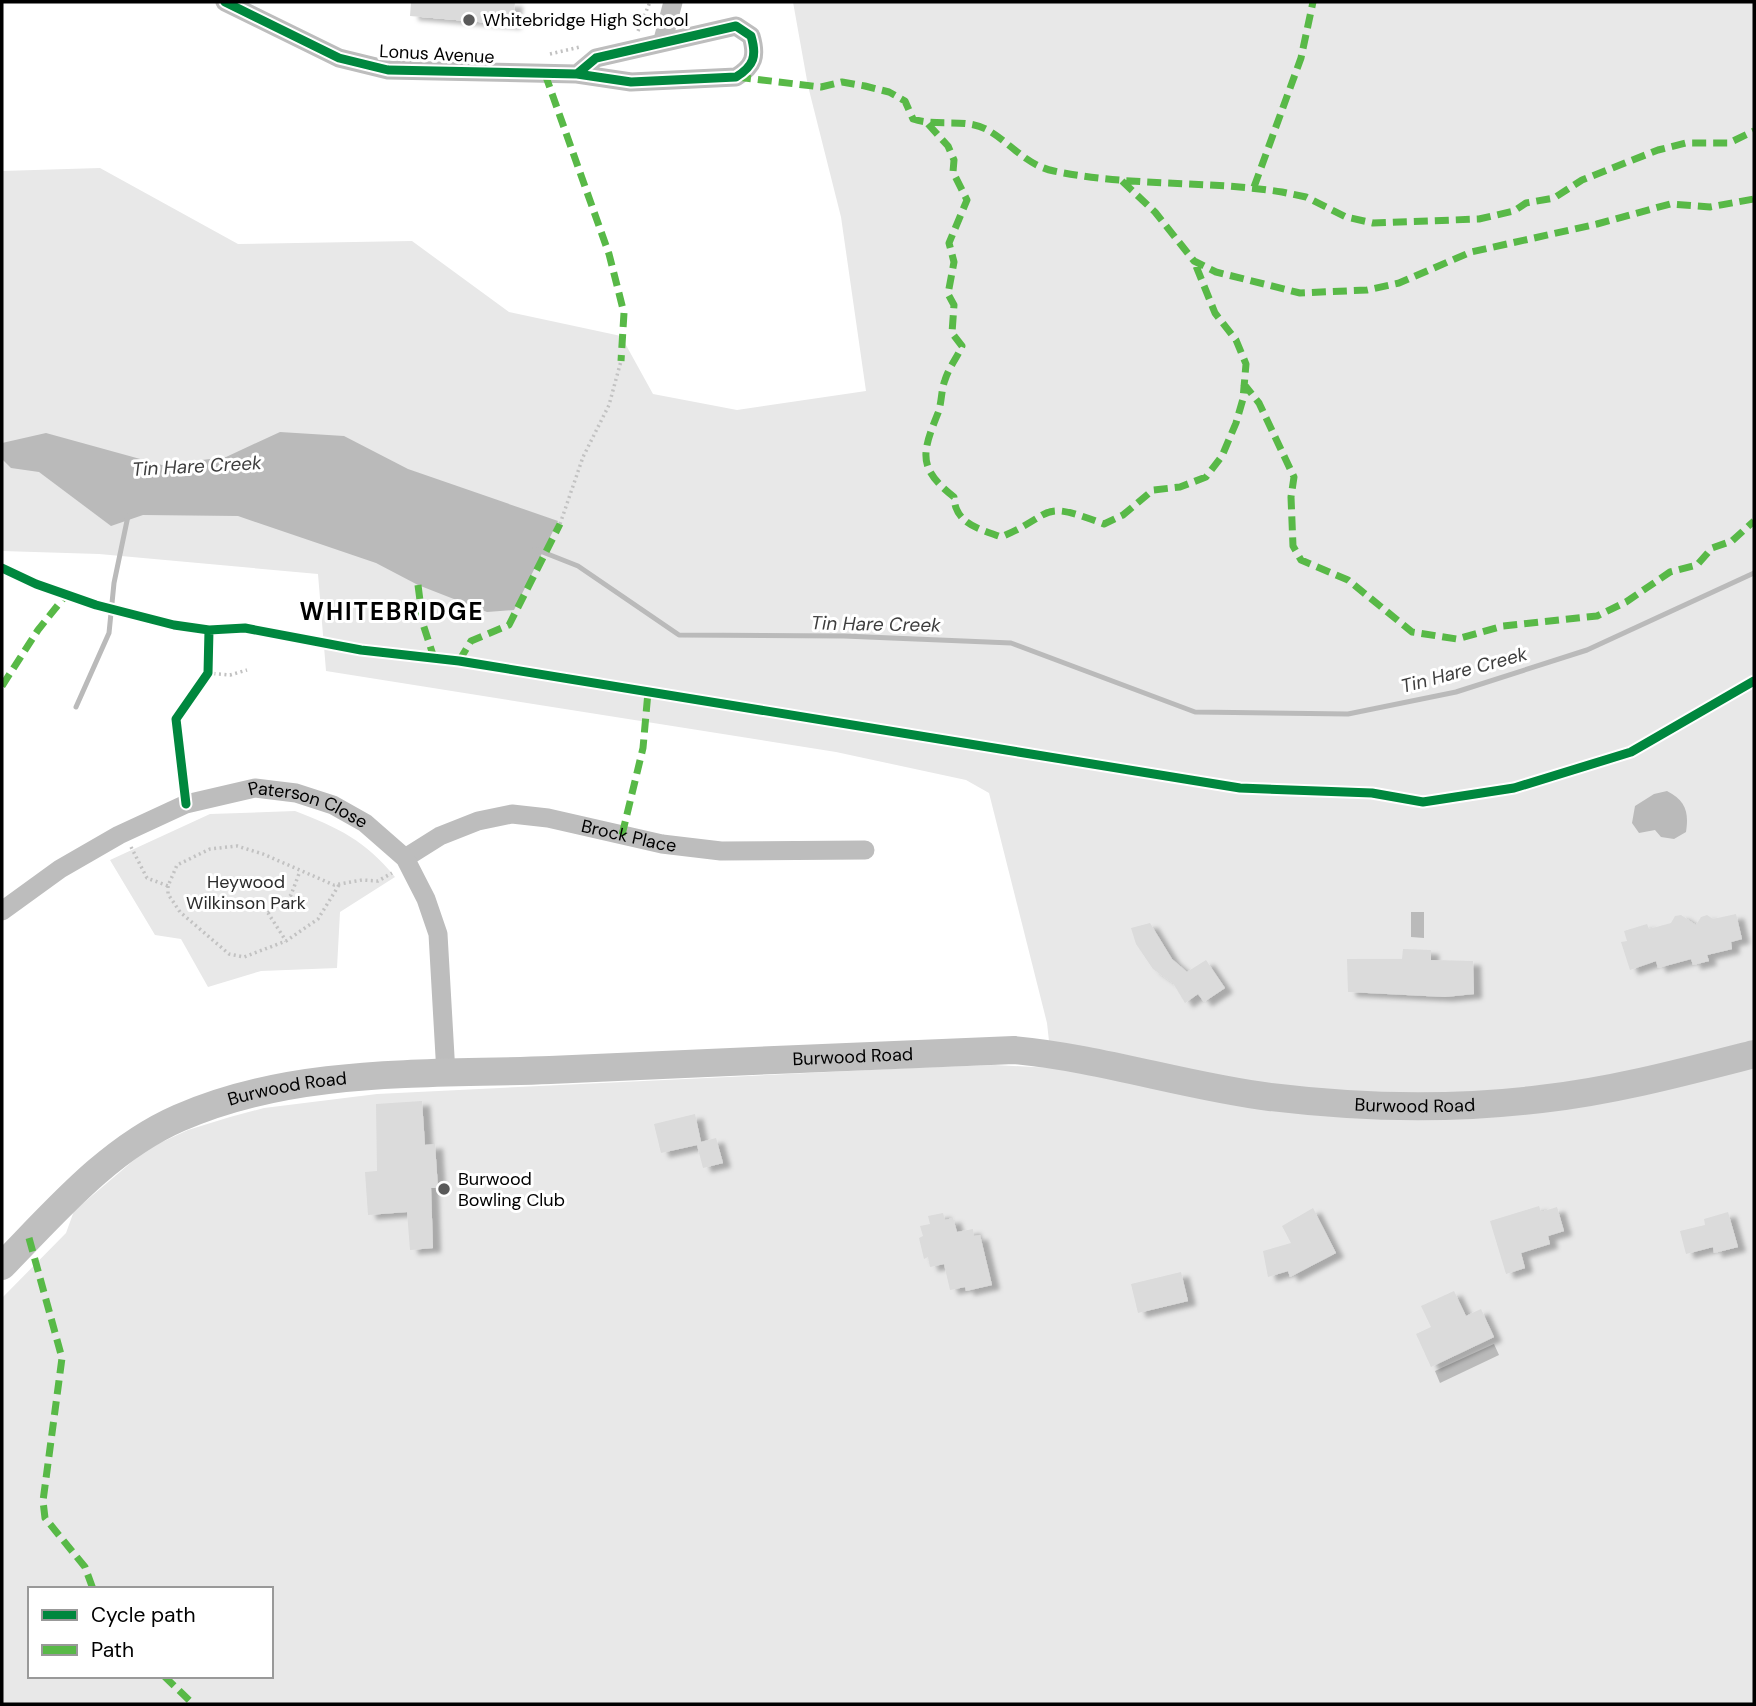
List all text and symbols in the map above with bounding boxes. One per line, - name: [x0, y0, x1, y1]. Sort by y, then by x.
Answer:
- place label: Whitebridge High School: [483, 8, 689, 32]
- marker: Whitebridge High School: [461, 12, 477, 28]
- street label: Lonus Avenue: [379, 39, 495, 69]
- water label: Tin Hare Creek: [132, 450, 263, 482]
- district label: WHITEBRIDGE: [299, 596, 485, 627]
- water label: Tin Hare Creek: [811, 610, 941, 638]
- water label: Tin Hare Creek: [1398, 641, 1530, 699]
- street label: Paterson Close: [246, 776, 372, 834]
- street label: Brock Place: [579, 814, 678, 858]
- park label: Heywood Wilkinson Park: [186, 870, 306, 915]
- street label: Burwood Road: [792, 1042, 913, 1071]
- street label: Burwood Road: [225, 1066, 348, 1111]
- street label: Burwood Road: [1354, 1093, 1476, 1118]
- place label: Burwood Bowling Club: [458, 1167, 565, 1212]
- marker: Burwood Bowling Club: [436, 1181, 452, 1197]
- legend: [28, 1587, 273, 1678]
- text: Cycle path: [91, 1601, 196, 1629]
- text: Path: [91, 1636, 134, 1664]

